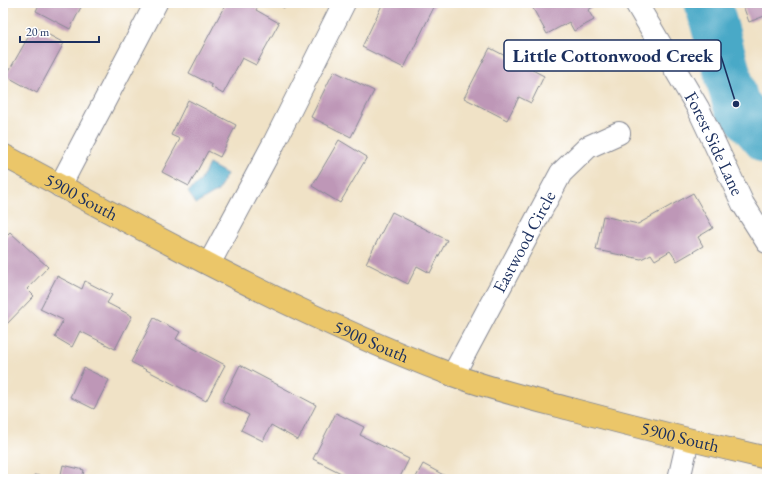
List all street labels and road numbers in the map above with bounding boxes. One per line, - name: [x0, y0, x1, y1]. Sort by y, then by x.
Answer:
- street label: Forest Side Lane: [680, 87, 749, 199]
- street label: 5900 South: [41, 168, 122, 226]
- street label: Eastwood Circle: [487, 186, 560, 297]
- street label: 5900 South: [330, 315, 413, 368]
- street label: 5900 South: [639, 416, 722, 457]

